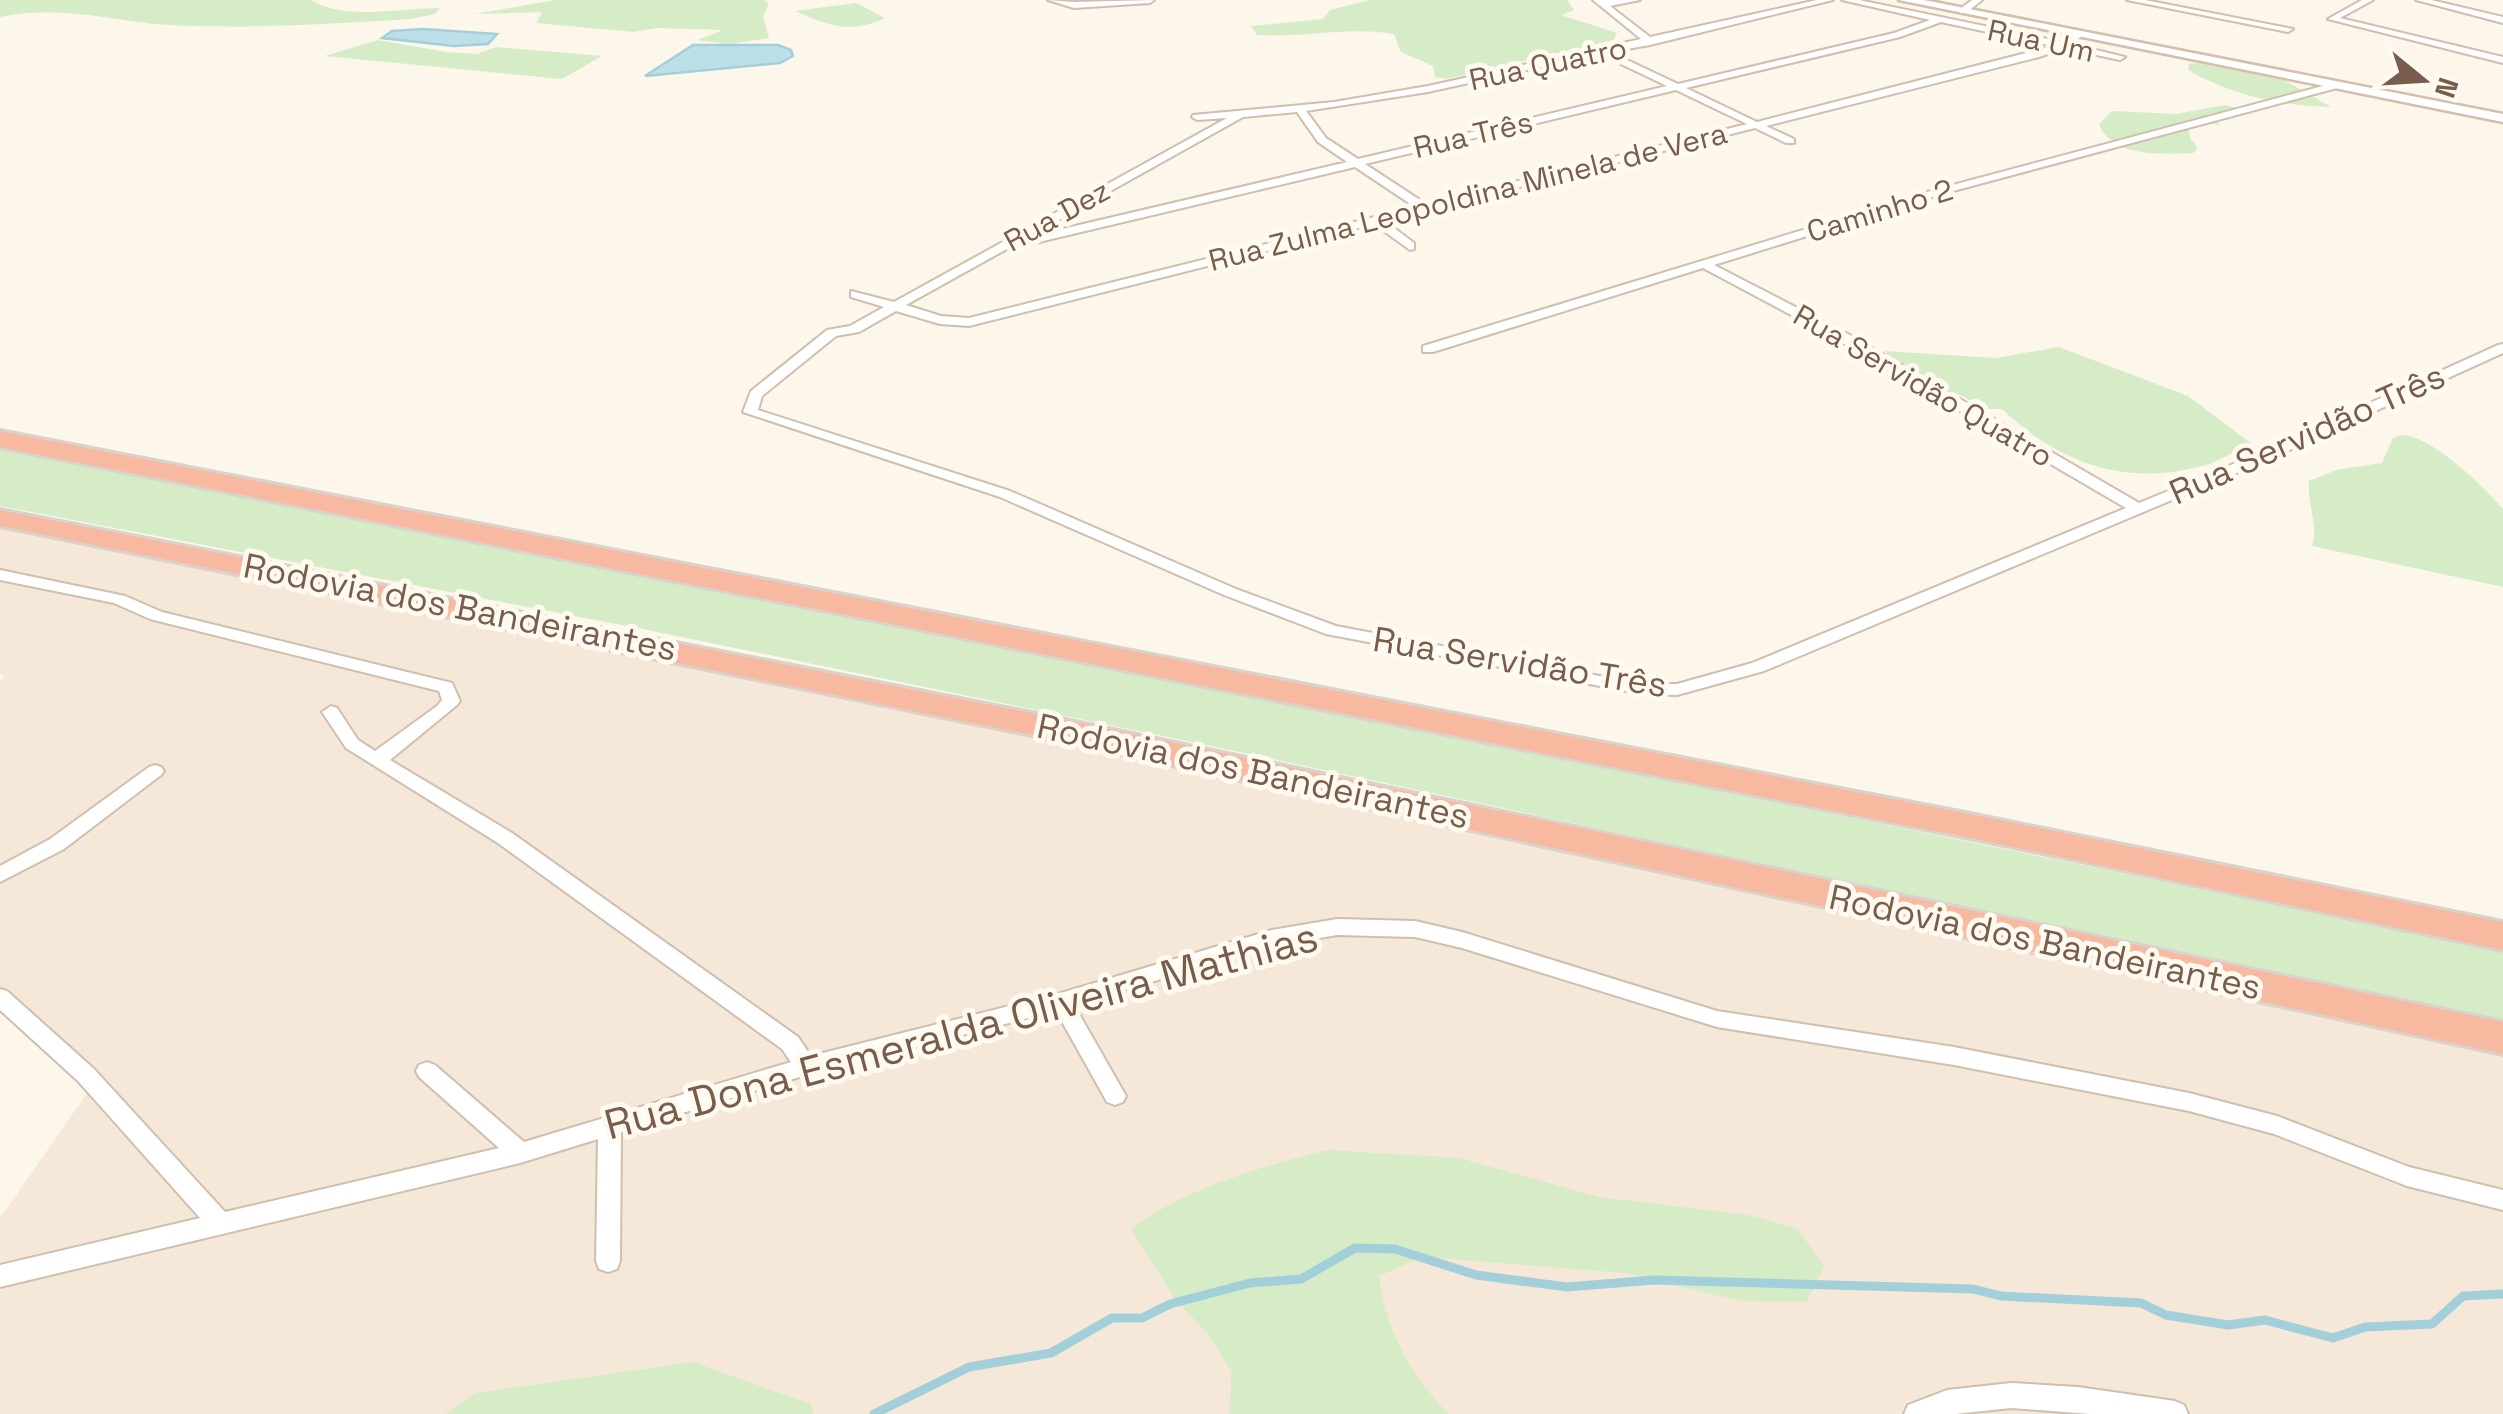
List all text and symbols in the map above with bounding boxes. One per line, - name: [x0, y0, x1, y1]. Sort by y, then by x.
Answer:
- street label: Rua Um: [1984, 10, 2098, 71]
- street label: Rua Quatro: [1466, 28, 1630, 99]
- north arrow: [2373, 30, 2473, 130]
- text: N: [2427, 73, 2467, 102]
- street label: Rua Três: [1409, 102, 1536, 167]
- street label: Rua Zulma Leopoldina Minela de Vera: [1205, 113, 1731, 280]
- street label: Caminho 2: [1802, 170, 1958, 251]
- street label: Rua Dez: [997, 171, 1117, 260]
- street label: Rua Servidão Quatro: [1786, 295, 2060, 476]
- street label: Rua Servidão Três: [2162, 354, 2452, 514]
- street label: Rodovia dos Bandeirantes: [240, 543, 680, 671]
- street label: Rua Servidão Três: [1370, 617, 1670, 707]
- street label: Rodovia dos Bandeirantes: [1033, 704, 1473, 838]
- street label: Rodovia dos Bandeirantes: [1825, 875, 2265, 1009]
- street label: Rua Dona Esmeralda Oliveira Mathias: [599, 910, 1324, 1151]

